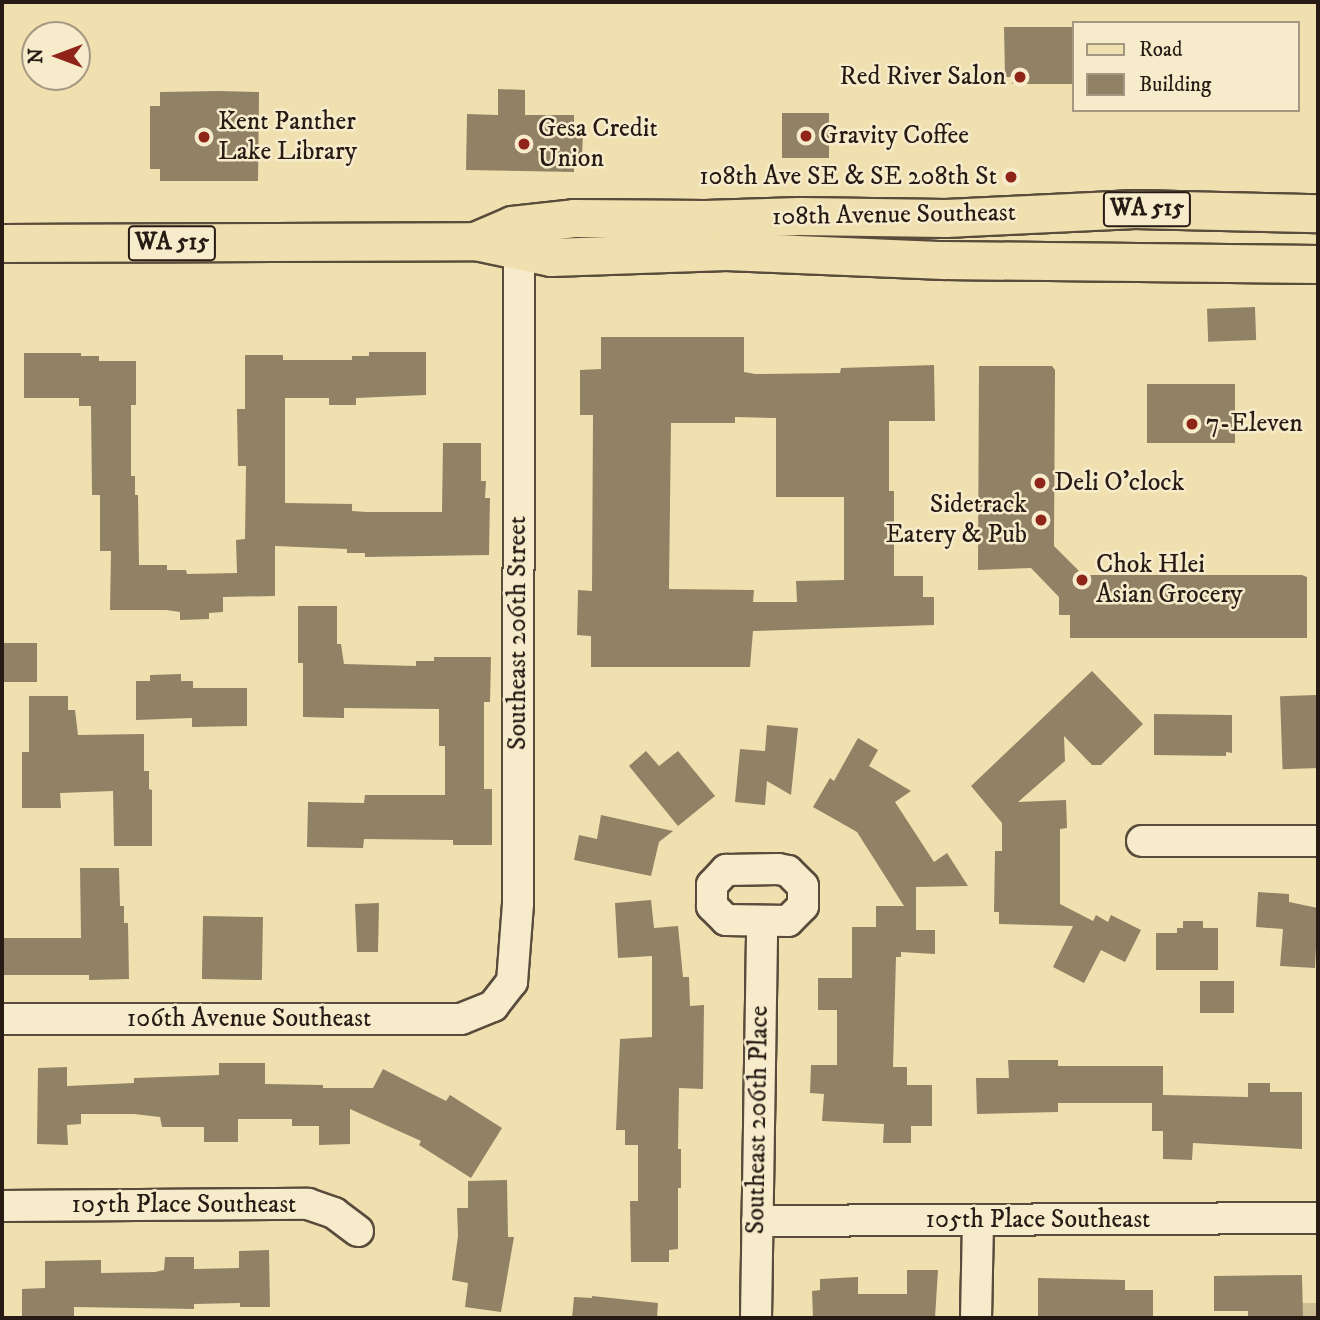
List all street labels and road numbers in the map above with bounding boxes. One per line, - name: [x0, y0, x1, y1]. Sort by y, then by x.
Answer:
- road number: WA 515: [1102, 188, 1192, 230]
- street label: 108th Avenue Southeast: [772, 197, 1016, 233]
- road number: WA 515: [127, 223, 218, 264]
- street label: Southeast 206th Street: [502, 516, 534, 750]
- street label: 106th Avenue Southeast: [127, 1003, 371, 1035]
- street label: Southeast 206th Place: [740, 1005, 776, 1235]
- street label: 105th Place Southeast: [72, 1189, 296, 1221]
- street label: 105th Place Southeast: [926, 1204, 1150, 1236]

